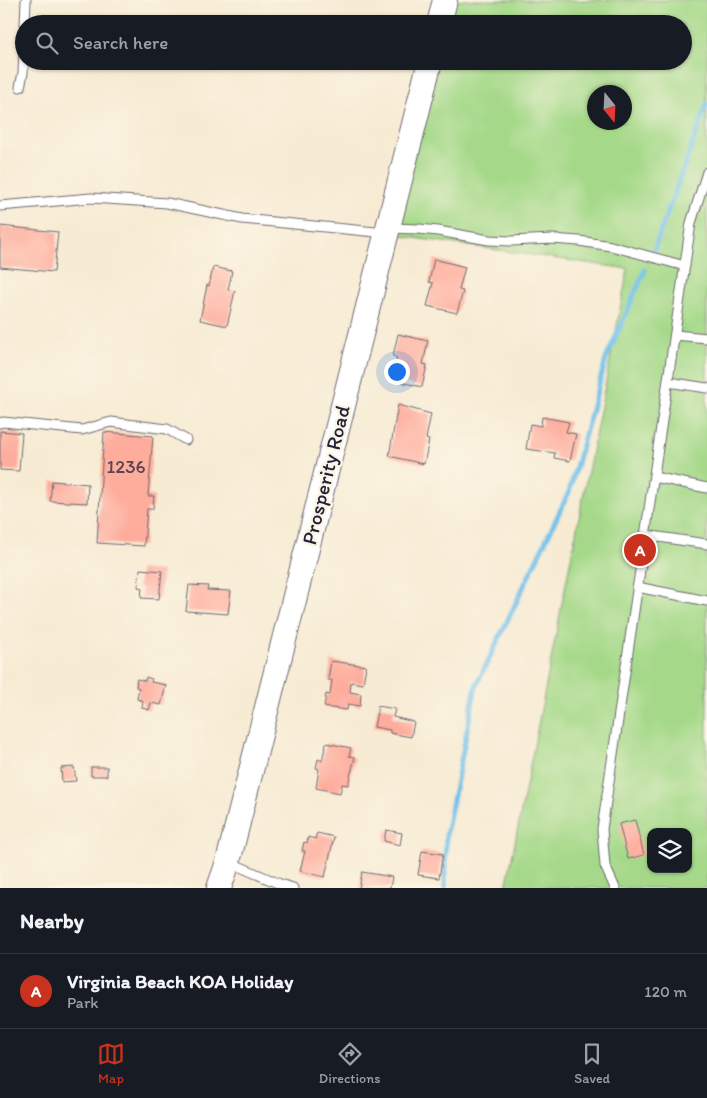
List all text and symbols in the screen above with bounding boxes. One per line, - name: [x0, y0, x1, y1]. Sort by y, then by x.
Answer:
- search box: [15, 15, 692, 70]
- icon: search: [33, 29, 61, 57]
- text: Search here: [73, 31, 168, 54]
- north arrow: [587, 85, 632, 130]
- your location: [384, 359, 410, 385]
- street label: Prosperity Road: [296, 402, 355, 547]
- house number: 1236: [106, 455, 146, 478]
- pin: A: [624, 531, 656, 569]
- map controls: [647, 828, 692, 873]
- button: layers: [647, 828, 692, 873]
- text: Nearby: [20, 908, 84, 933]
- text: Virginia Beach KOA Holiday: [67, 970, 293, 993]
- text: A: [31, 982, 41, 1001]
- text: 120 m: [644, 982, 687, 1001]
- text: Park: [67, 993, 98, 1012]
- tab: Map: [97, 1040, 125, 1087]
- tab: Directions: [319, 1040, 380, 1087]
- tab: Saved: [574, 1040, 610, 1087]

